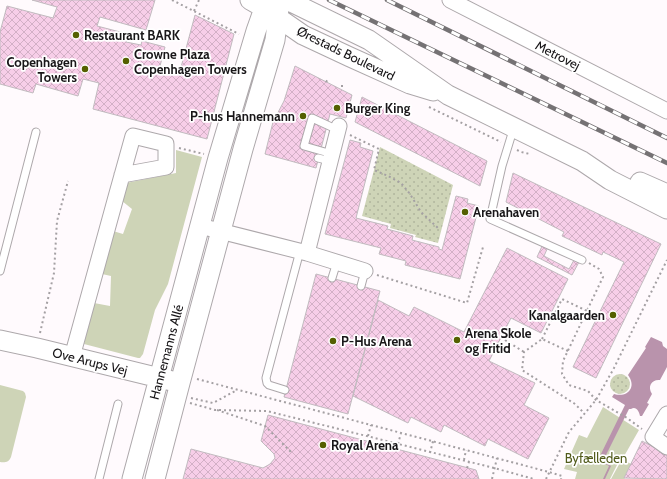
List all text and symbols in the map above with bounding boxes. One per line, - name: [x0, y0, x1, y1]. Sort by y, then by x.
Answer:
- street label: Ørestads Boulevard: [294, 22, 398, 84]
- place label: Restaurant BARK: [84, 27, 181, 43]
- marker: Restaurant BARK: [71, 30, 81, 40]
- street label: Metrovej: [532, 37, 583, 74]
- place label: Crowne Plaza Copenhagen Towers: [134, 46, 247, 77]
- place label: Copenhagen Towers: [7, 54, 77, 85]
- marker: Crowne Plaza Copenhagen Towers: [121, 56, 131, 66]
- marker: Copenhagen Towers: [80, 64, 90, 74]
- place label: Burger King: [345, 100, 411, 116]
- marker: Burger King: [332, 103, 342, 113]
- place label: P-hus Hannemann: [190, 108, 295, 124]
- marker: P-hus Hannemann: [298, 111, 308, 121]
- place label: Arenahaven: [473, 204, 539, 220]
- marker: Arenahaven: [460, 207, 470, 217]
- street label: Hannemanns Allé: [146, 302, 186, 401]
- place label: Kanalgaarden: [528, 307, 605, 323]
- marker: Kanalgaarden: [608, 310, 618, 320]
- place label: Arena Skole og Fritid: [465, 325, 532, 356]
- place label: P-Hus Arena: [341, 333, 412, 349]
- marker: Arena Skole og Fritid: [452, 335, 462, 345]
- marker: P-Hus Arena: [328, 336, 338, 346]
- street label: Ove Arups Vej: [51, 344, 129, 379]
- place label: Royal Arena: [331, 437, 399, 453]
- marker: Royal Arena: [318, 440, 328, 450]
- park label: Byfælleden: [565, 450, 627, 466]

